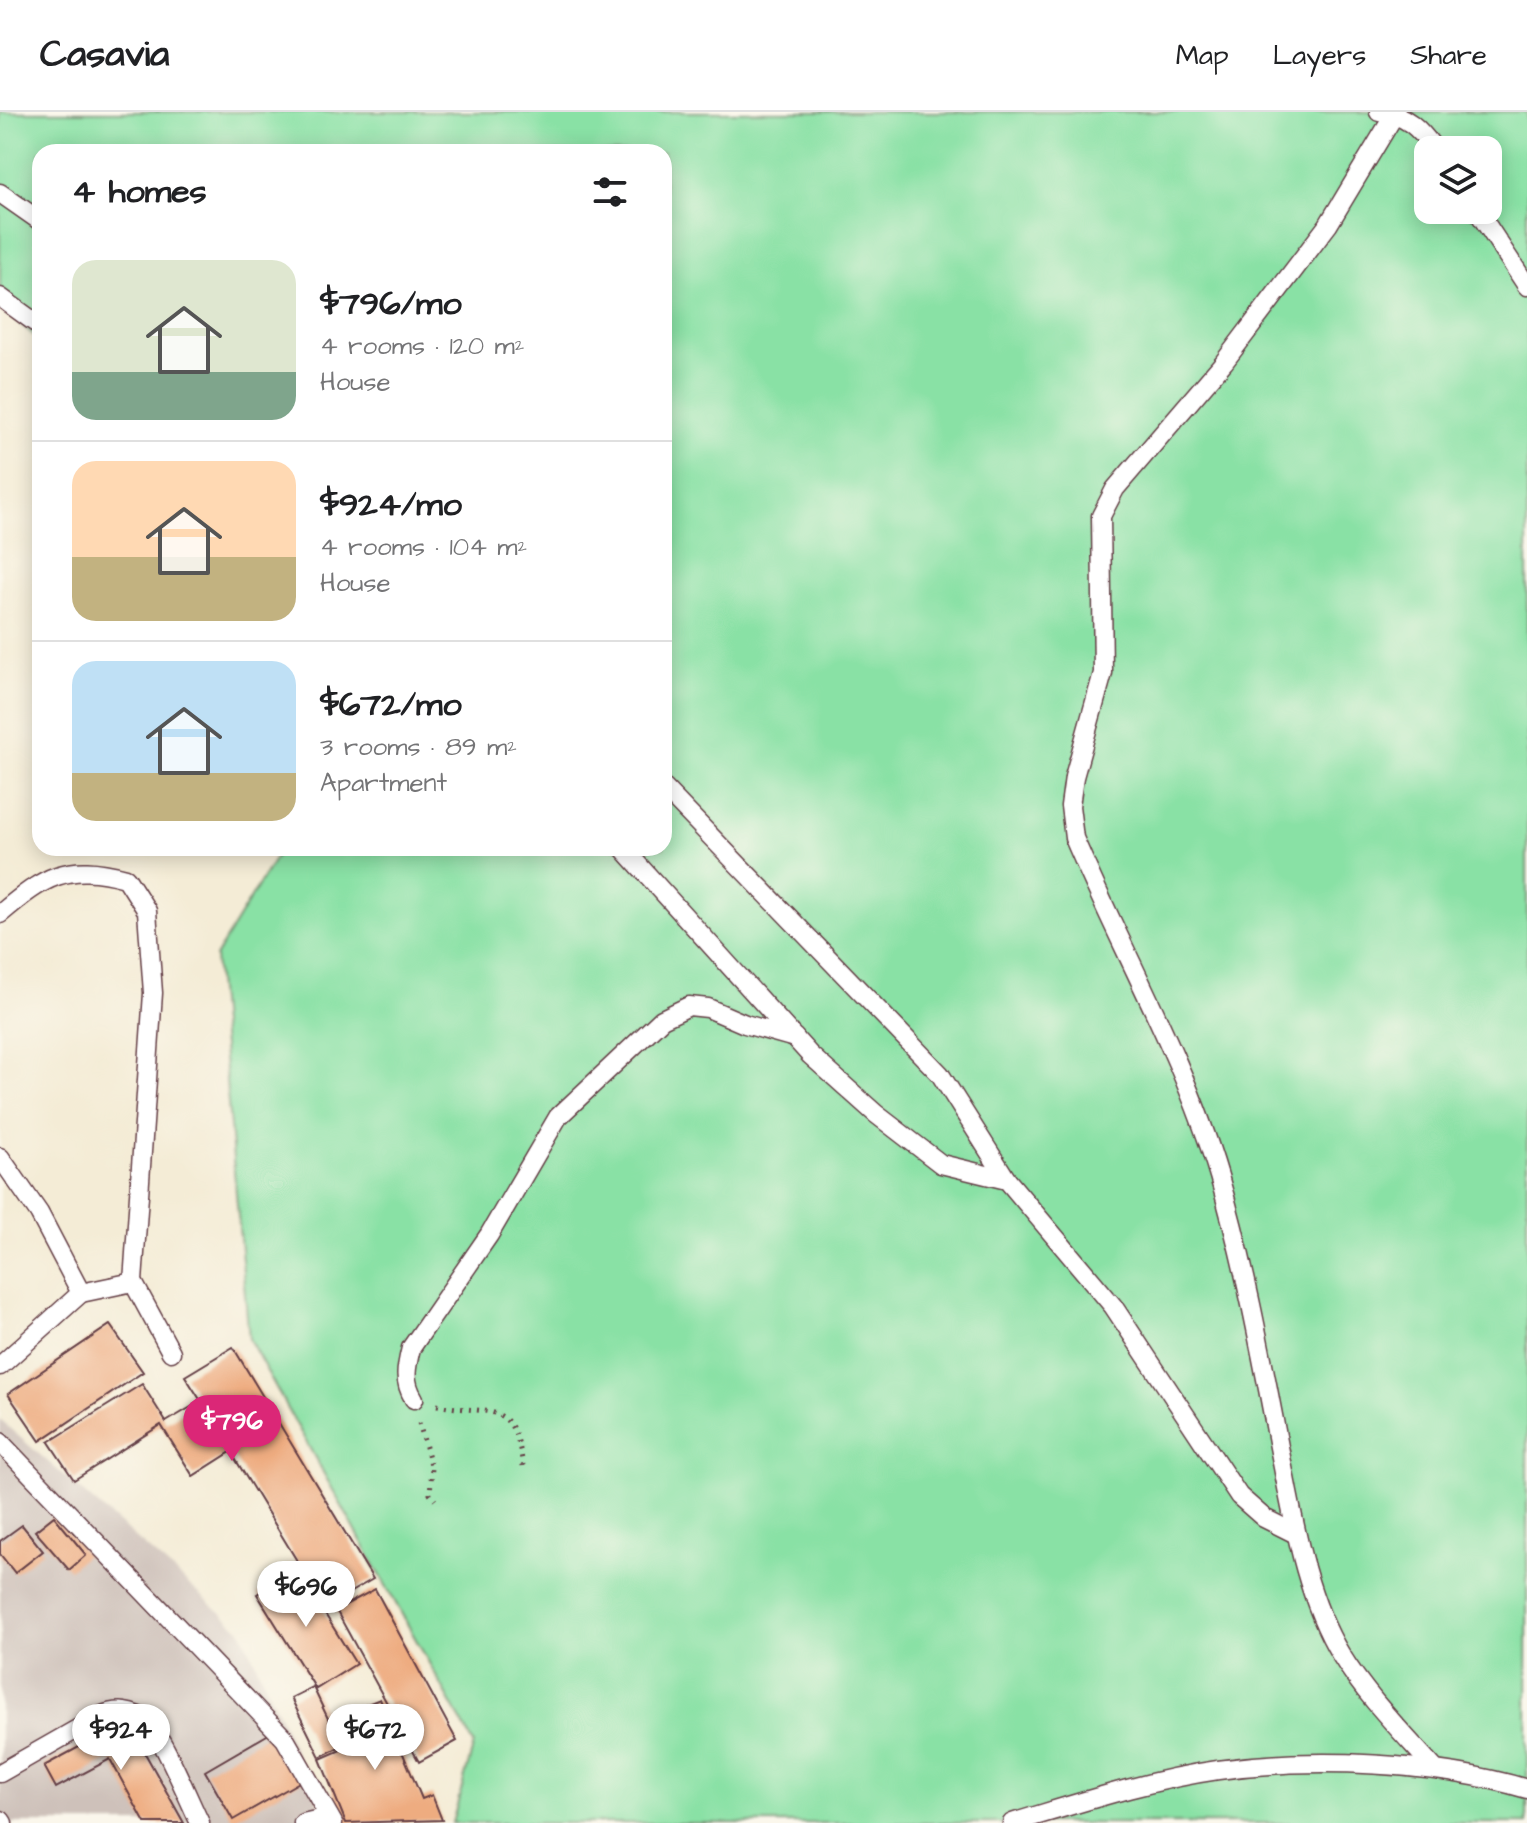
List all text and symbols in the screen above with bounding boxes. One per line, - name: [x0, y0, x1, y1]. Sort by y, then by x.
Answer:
- text: Casavia: [40, 29, 169, 81]
- text: Map: [1176, 36, 1229, 75]
- text: Layers: [1273, 36, 1366, 75]
- text: Share: [1410, 36, 1487, 75]
- map controls: [1414, 136, 1502, 224]
- button: layers: [1414, 136, 1502, 224]
- text: 4 homes: [72, 168, 207, 216]
- icon: filters: [588, 170, 632, 214]
- text: $796/mo: [320, 280, 462, 328]
- icon: home: [136, 292, 232, 388]
- text: 4 rooms · 120 m²: [320, 328, 524, 364]
- text: House: [320, 364, 391, 400]
- text: $924/mo: [320, 481, 462, 529]
- icon: home: [136, 493, 232, 589]
- text: 4 rooms · 104 m²: [320, 529, 527, 565]
- text: House: [320, 565, 391, 601]
- text: $672/mo: [320, 681, 462, 729]
- icon: home: [136, 693, 232, 789]
- text: 3 rooms · 89 m²: [320, 729, 517, 765]
- text: Apartment: [320, 765, 447, 801]
- pin: $796: [185, 1395, 279, 1463]
- text: $796: [201, 1403, 263, 1439]
- pin: $696: [259, 1561, 353, 1629]
- text: $696: [275, 1569, 337, 1605]
- pin: $924: [74, 1704, 168, 1772]
- pin: $672: [328, 1704, 422, 1772]
- text: $924: [90, 1712, 152, 1748]
- text: $672: [344, 1712, 406, 1748]

